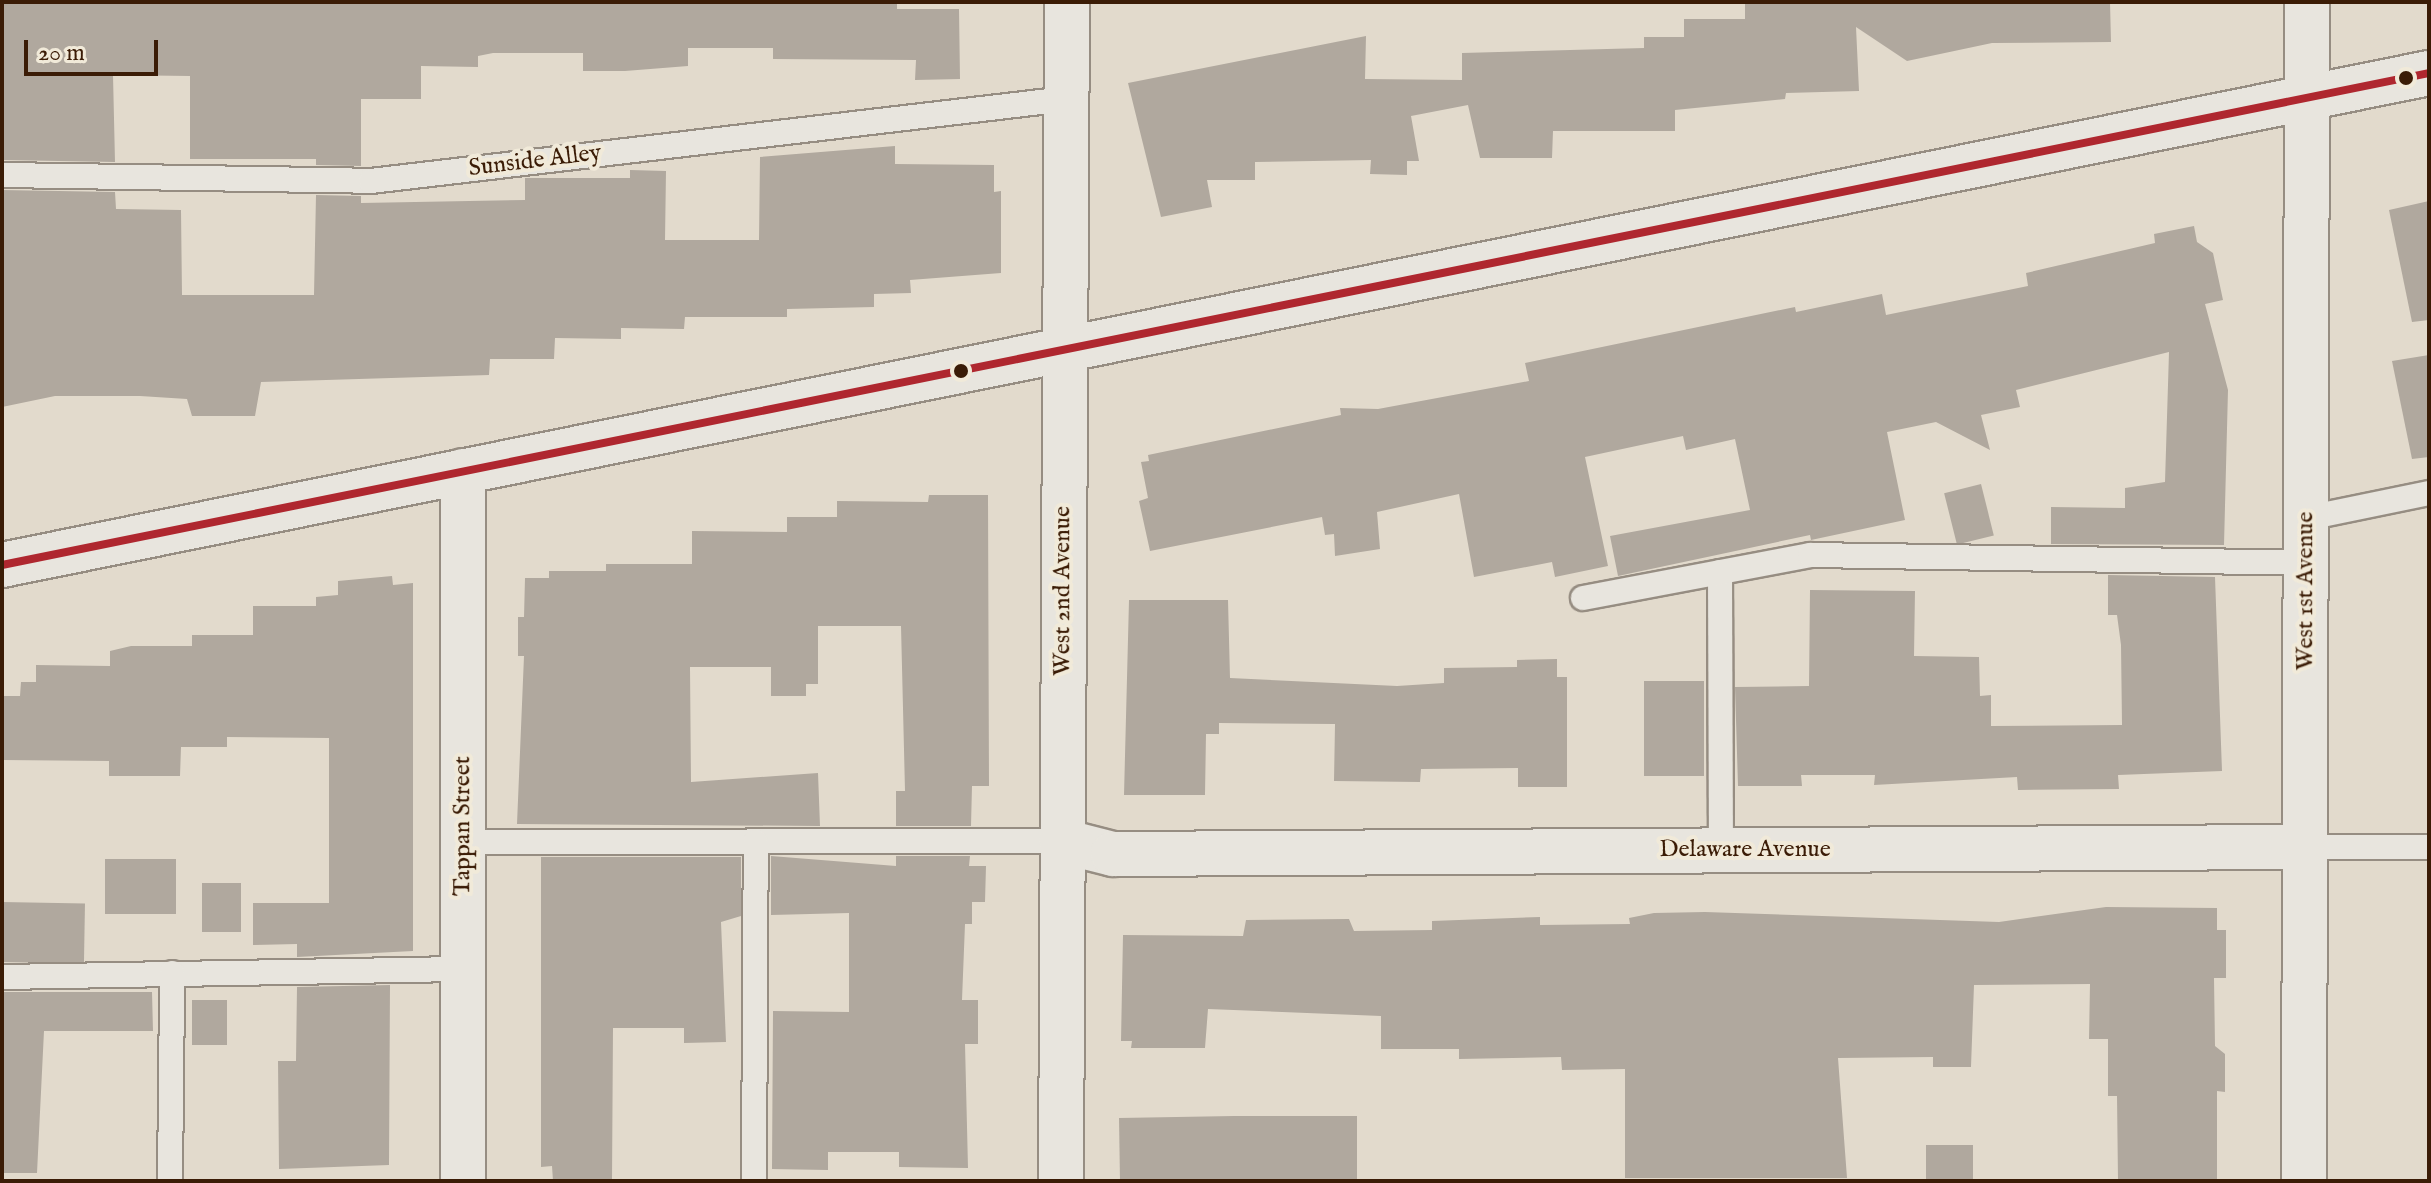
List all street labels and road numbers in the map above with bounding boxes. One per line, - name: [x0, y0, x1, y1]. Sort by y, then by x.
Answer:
- street label: Sunside Alley: [467, 139, 603, 183]
- street label: West 2nd Avenue: [1049, 506, 1077, 676]
- street label: West 1st Avenue: [2292, 512, 2320, 670]
- street label: Tappan Street: [449, 756, 477, 896]
- street label: Delaware Avenue: [1659, 836, 1831, 864]

